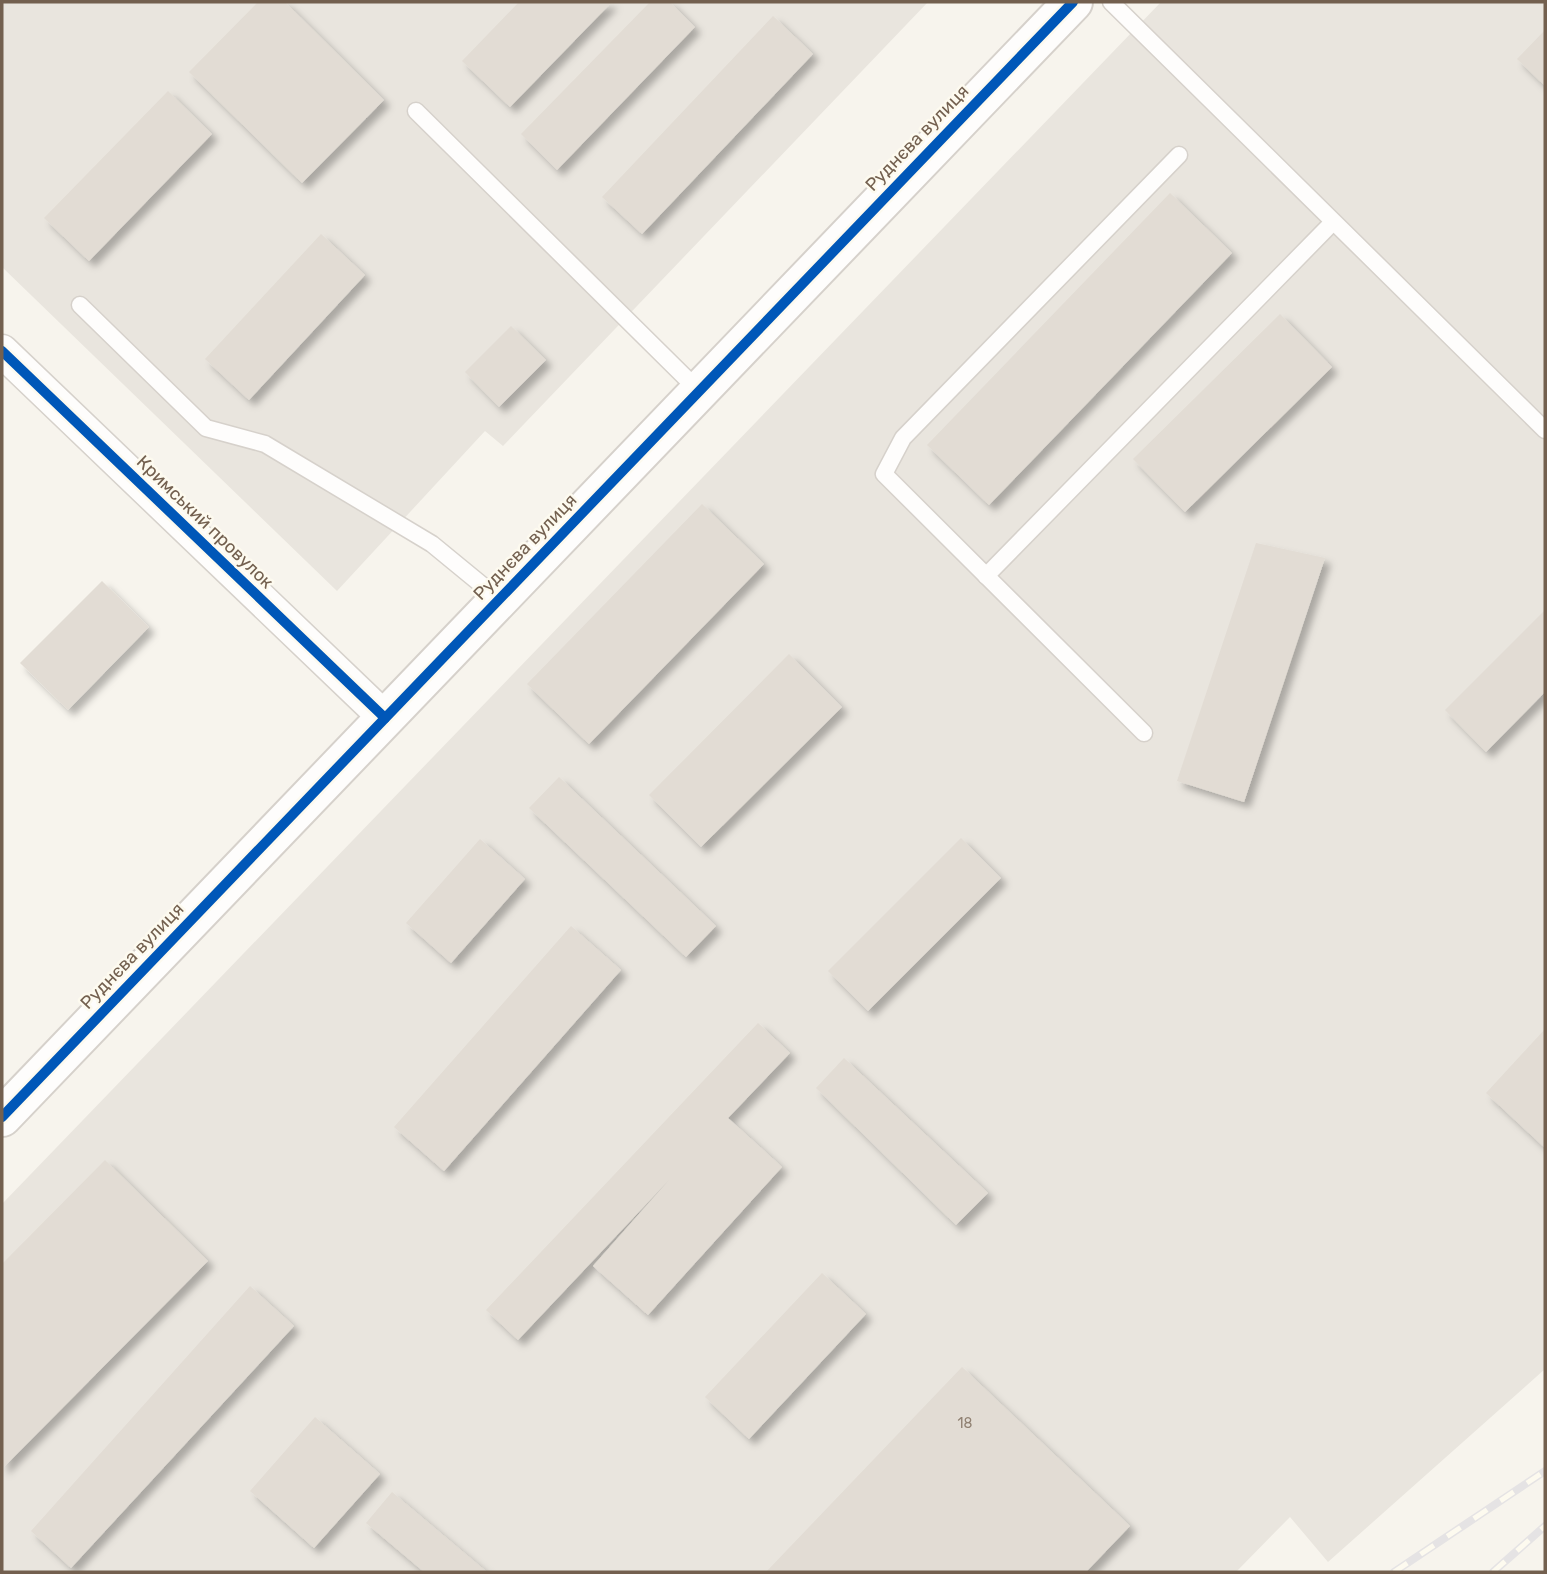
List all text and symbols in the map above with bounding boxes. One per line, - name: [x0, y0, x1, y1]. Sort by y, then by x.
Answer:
- street label: Руднєва вулиця: [861, 80, 973, 196]
- street label: Кримський провулок: [132, 451, 278, 593]
- street label: Руднєва вулиця: [469, 489, 581, 605]
- street label: Руднєва вулиця: [76, 898, 188, 1014]
- house number: 18: [958, 1415, 973, 1432]

